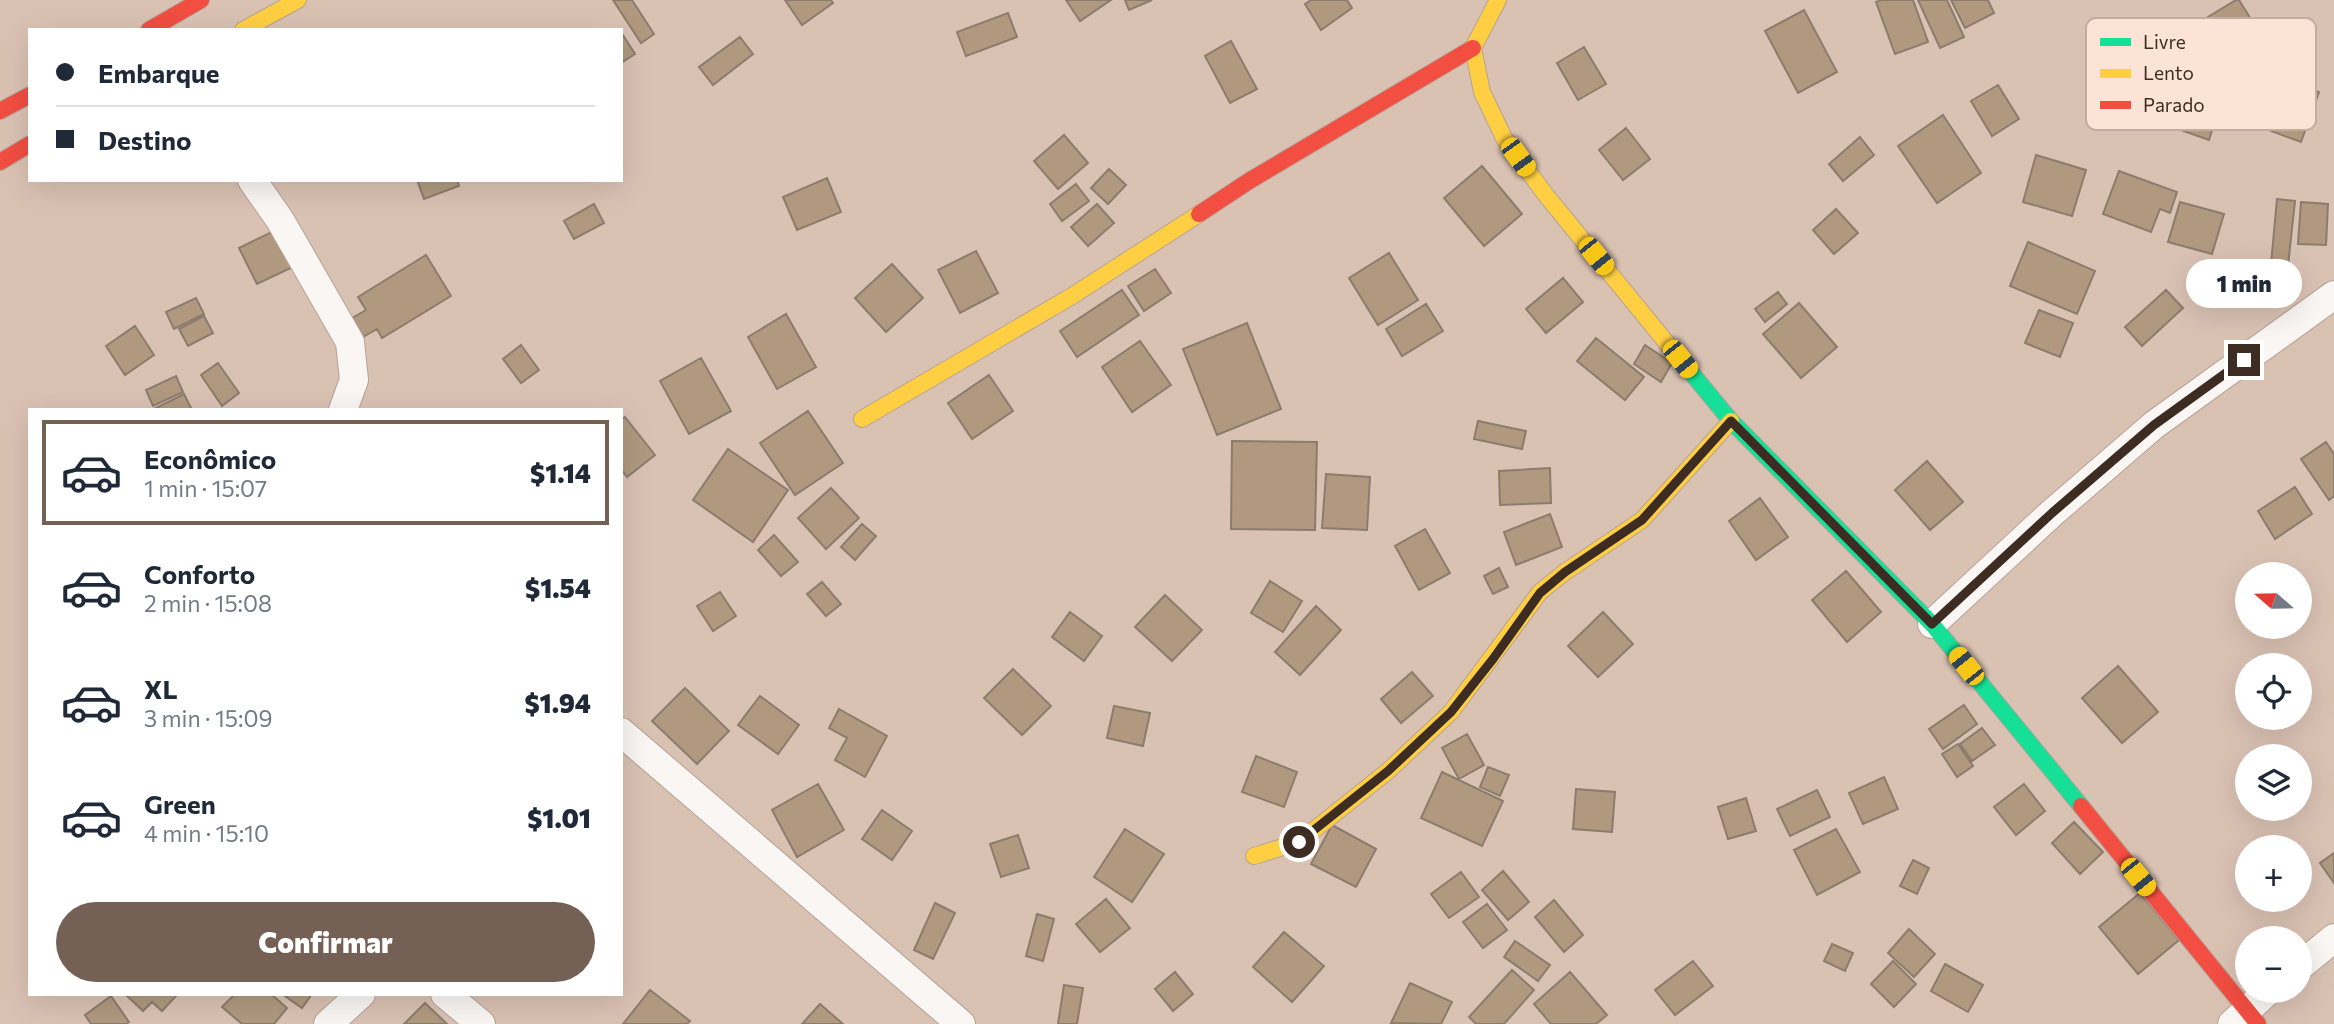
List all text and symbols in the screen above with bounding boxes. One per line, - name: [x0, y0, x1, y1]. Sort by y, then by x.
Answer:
- legend: [2086, 18, 2316, 130]
- text: Livre: [2143, 30, 2186, 53]
- text: Embarque: [98, 57, 219, 88]
- text: Lento: [2143, 61, 2194, 84]
- text: Parado: [2143, 93, 2205, 116]
- text: Destino: [98, 124, 192, 155]
- car: [1498, 134, 1539, 180]
- car: [1575, 233, 1618, 279]
- callout: 1 min: [2186, 258, 2302, 308]
- text: 1 min: [2216, 269, 2272, 297]
- car: [1659, 336, 1702, 382]
- route end: [2228, 344, 2260, 376]
- icon: car: [60, 441, 123, 504]
- text: Econômico: [144, 443, 276, 474]
- text: $1.14: [530, 457, 591, 488]
- text: 1 min · 15:07: [144, 474, 267, 502]
- icon: car: [60, 556, 123, 619]
- text: Conforto: [144, 558, 255, 589]
- north arrow: [2235, 562, 2312, 639]
- map controls: [2235, 562, 2312, 1003]
- text: $1.54: [525, 572, 591, 603]
- text: 2 min · 15:08: [144, 589, 272, 617]
- car: [1945, 643, 1988, 689]
- button: locate: [2235, 653, 2312, 730]
- icon: car: [60, 671, 123, 734]
- text: XL: [144, 673, 178, 704]
- text: $1.94: [524, 687, 591, 718]
- text: 3 min · 15:09: [144, 704, 272, 732]
- button: layers: [2235, 744, 2312, 821]
- icon: car: [60, 786, 123, 849]
- text: Green: [144, 788, 216, 819]
- text: $1.01: [527, 802, 591, 833]
- text: 4 min · 15:10: [144, 819, 269, 847]
- route start: [1283, 826, 1315, 858]
- button: +: [2235, 835, 2312, 912]
- car: [2117, 854, 2160, 900]
- button: Confirmar: [56, 902, 595, 982]
- button: −: [2235, 926, 2312, 1003]

